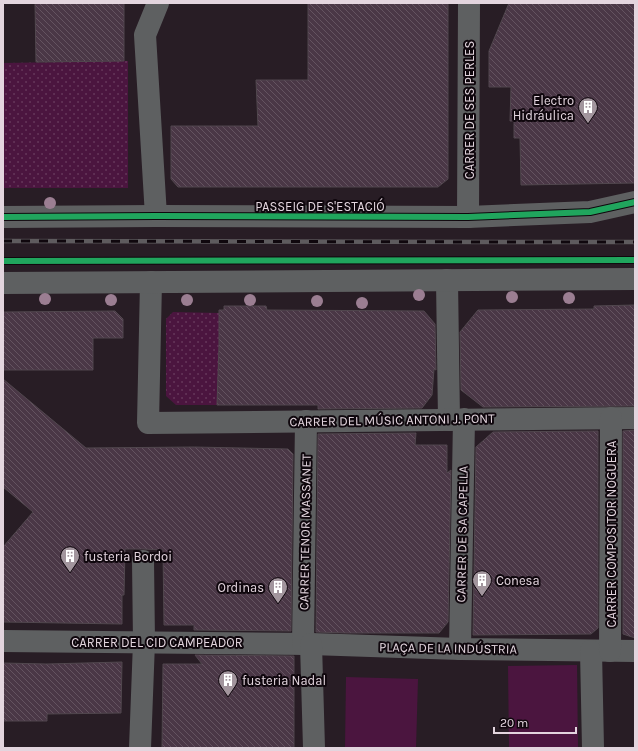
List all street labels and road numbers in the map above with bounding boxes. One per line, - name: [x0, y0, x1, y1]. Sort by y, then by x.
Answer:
- street label: CARRER DE SES PERLES: [462, 41, 477, 179]
- street label: PASSEIG DE S'ESTACIÓ: [255, 198, 385, 214]
- street label: CARRER DEL MÚSIC ANTONI J. PONT: [289, 409, 495, 429]
- street label: CARRER COMPOSITOR NOGUERA: [604, 440, 619, 628]
- street label: CARRER TENOR MASSANET: [296, 453, 314, 610]
- street label: CARRER DE SA CAPELLA: [453, 465, 471, 602]
- street label: CARRER DEL CID CAMPEADOR: [71, 635, 243, 650]
- street label: PLAÇA DE LA INDÚSTRIA: [379, 637, 518, 657]

